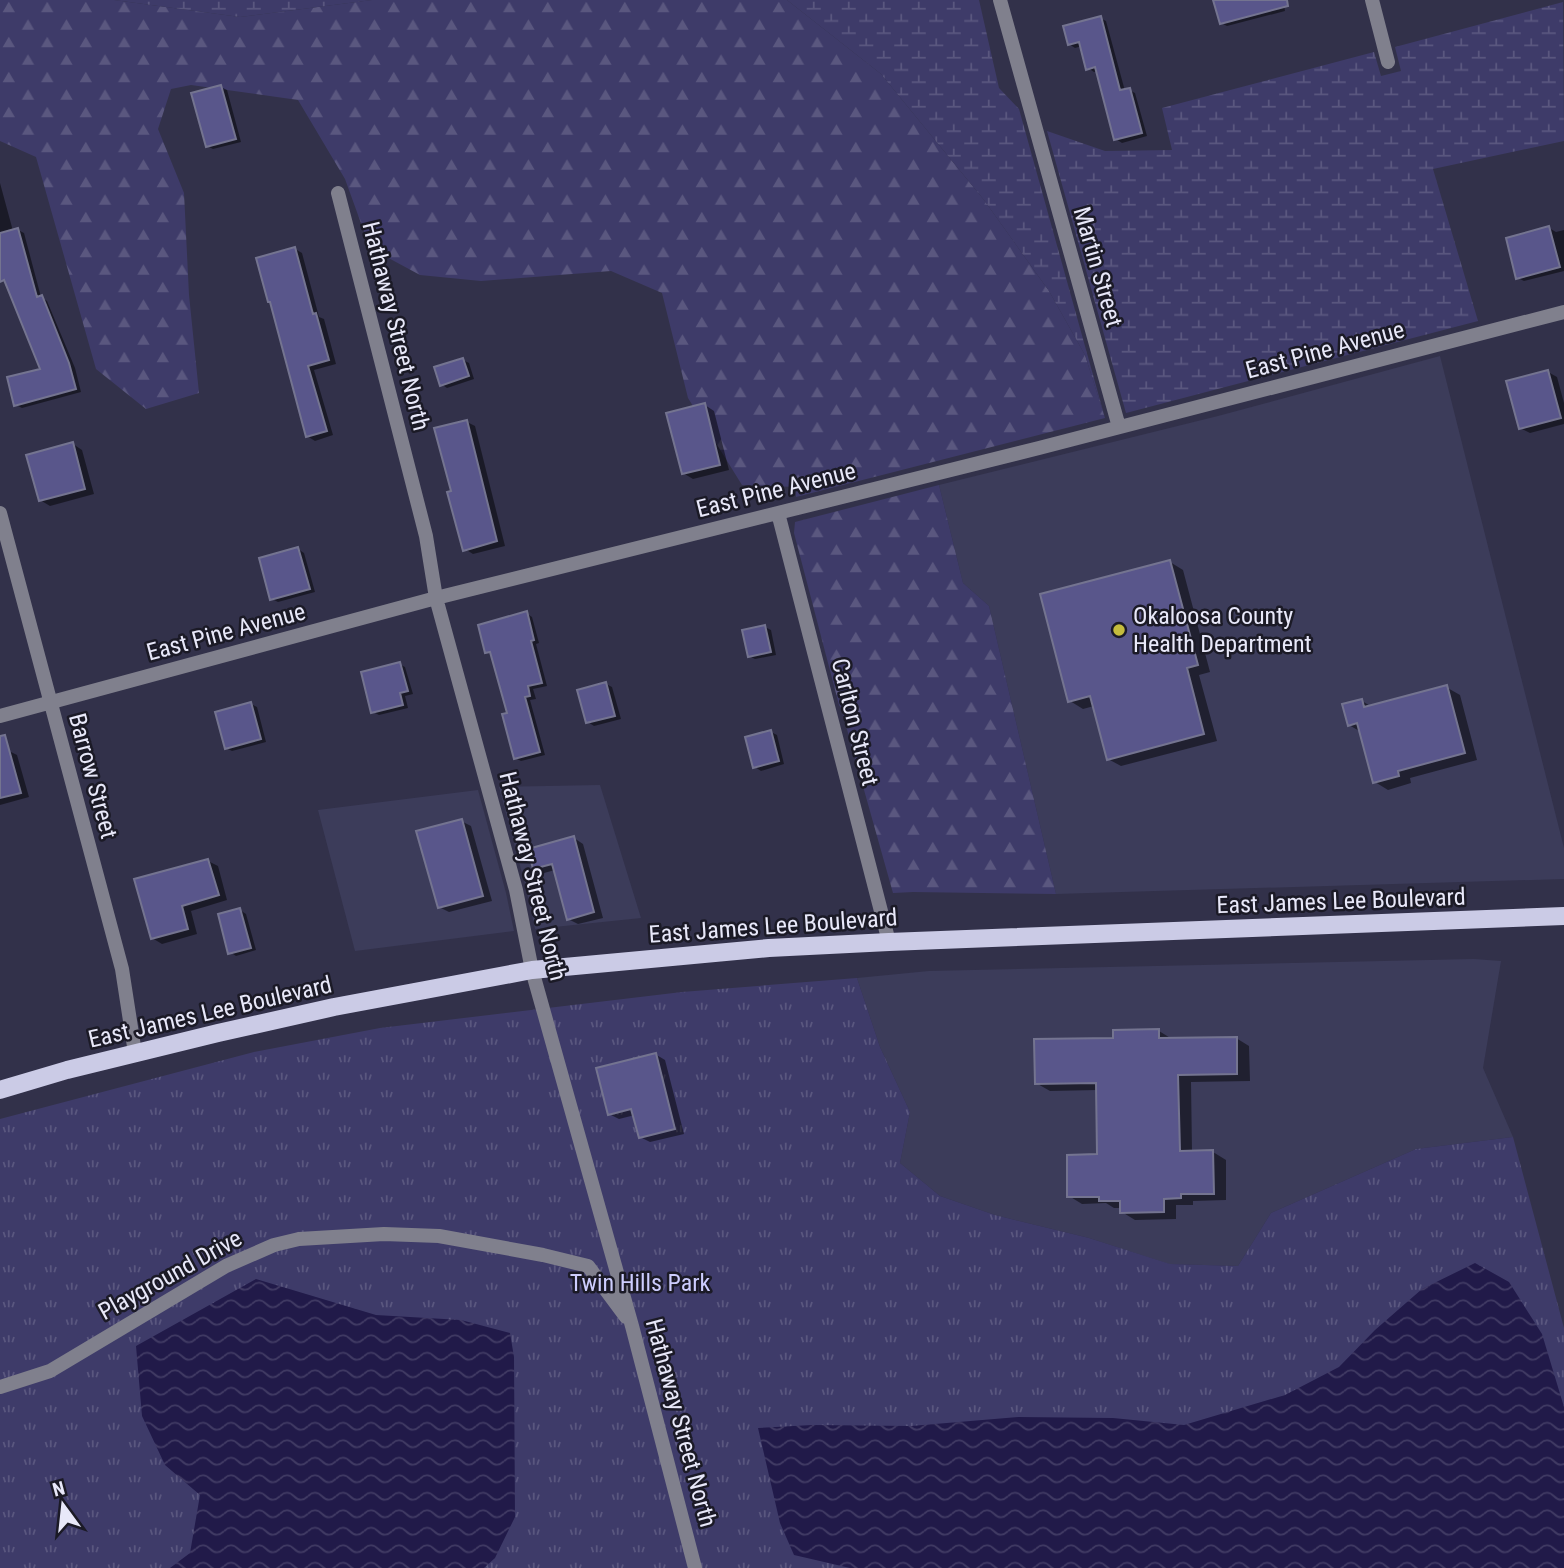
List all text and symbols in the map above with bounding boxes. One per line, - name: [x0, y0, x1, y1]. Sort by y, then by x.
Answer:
- street label: Martin Street: [1068, 204, 1128, 330]
- street label: Hathaway Street North: [356, 219, 436, 433]
- street label: East Pine Avenue: [1243, 315, 1407, 385]
- street label: East Pine Avenue: [693, 457, 859, 523]
- street label: East Pine Avenue: [144, 597, 308, 667]
- place label: Okaloosa County Health Department: [1133, 602, 1312, 658]
- marker: Okaloosa County Health Department: [1111, 622, 1127, 638]
- street label: Carlton Street: [826, 655, 884, 789]
- street label: Barrow Street: [63, 710, 123, 842]
- street label: Hathaway Street North: [493, 769, 573, 983]
- street label: East James Lee Boulevard: [1216, 883, 1466, 919]
- street label: East James Lee Boulevard: [648, 903, 898, 949]
- street label: East James Lee Boulevard: [85, 970, 335, 1054]
- street label: Playground Drive: [93, 1224, 247, 1326]
- park label: Twin Hills Park: [570, 1269, 711, 1297]
- street label: Hathaway Street North: [640, 1316, 722, 1530]
- north arrow: [28, 1470, 98, 1540]
- text: N: [50, 1476, 67, 1502]

